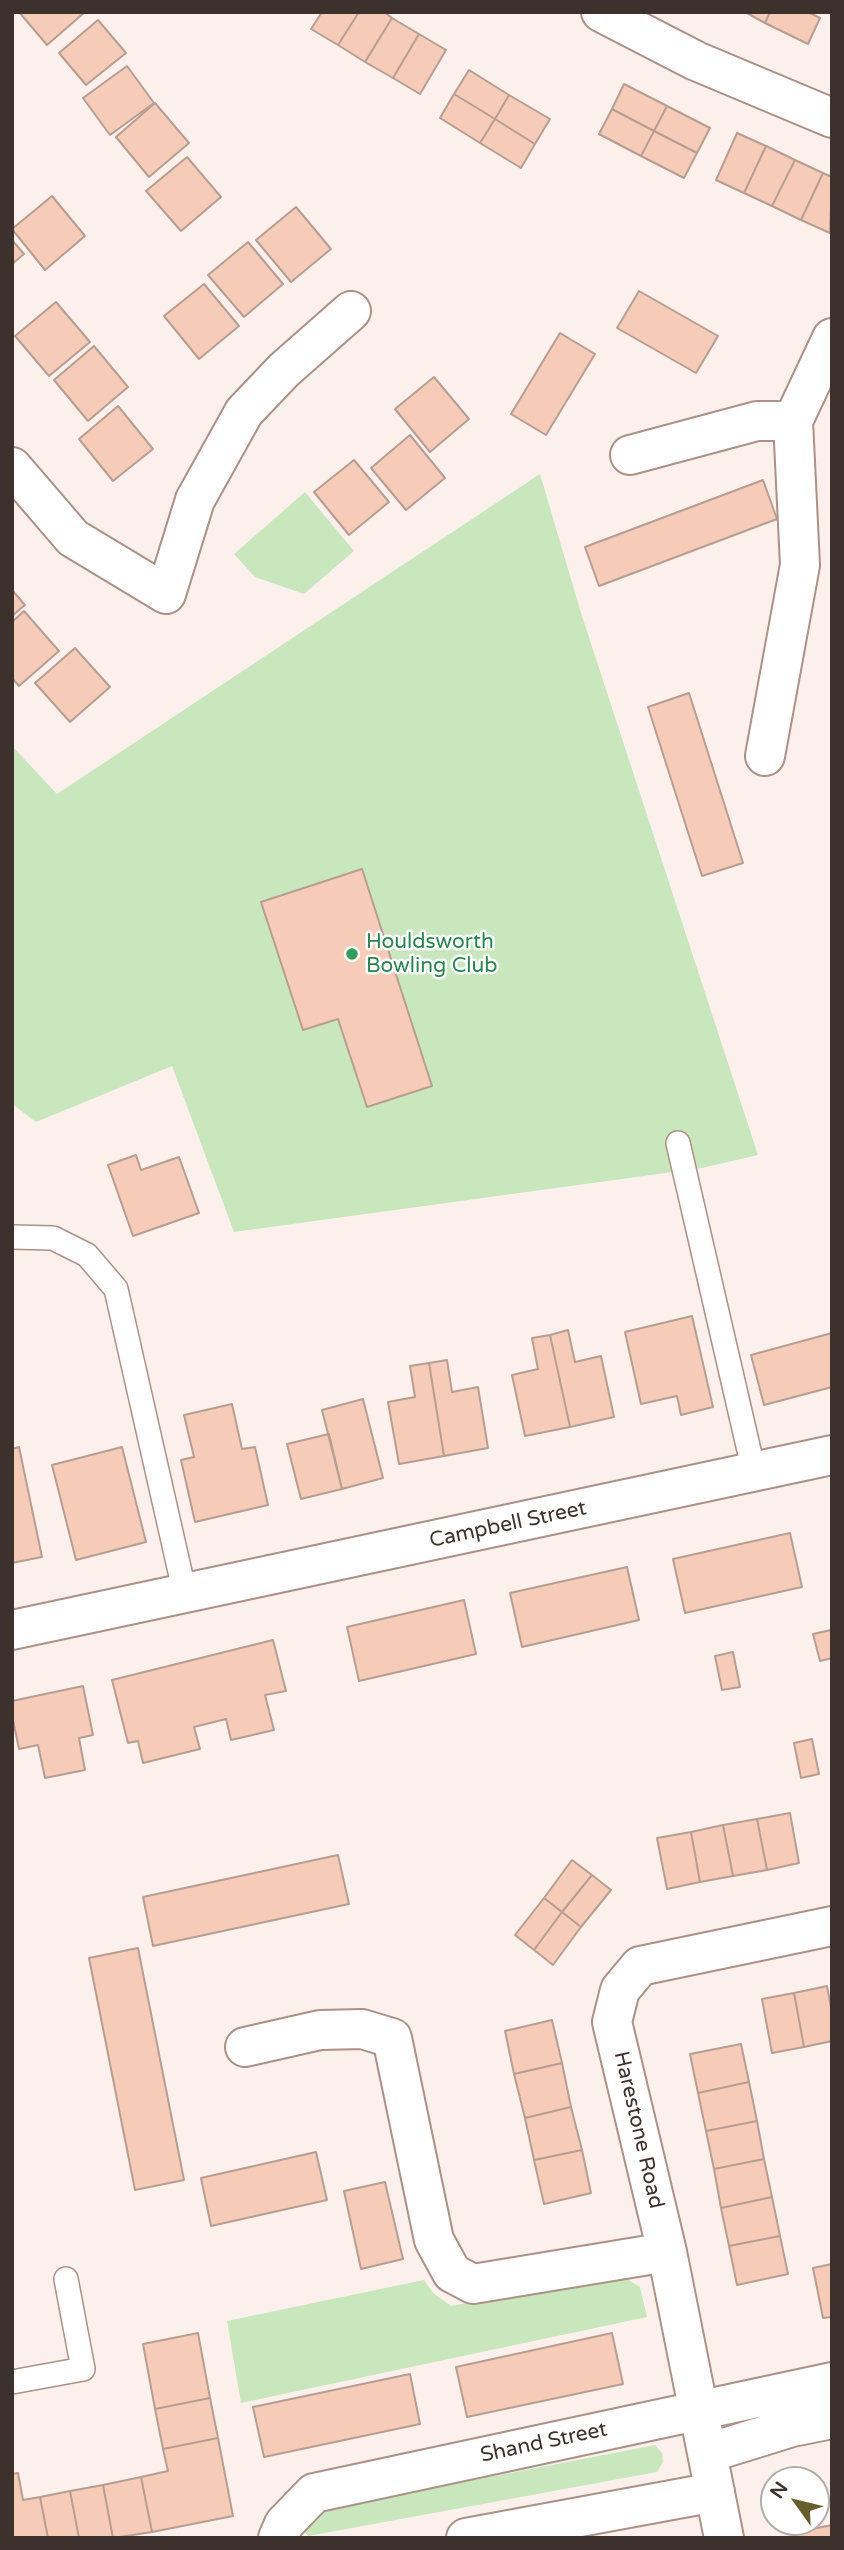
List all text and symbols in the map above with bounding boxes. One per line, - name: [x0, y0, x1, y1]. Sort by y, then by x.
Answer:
- place label: Houldsworth Bowling Club: [366, 929, 498, 979]
- marker: Houldsworth Bowling Club: [344, 946, 360, 962]
- street label: Campbell Street: [427, 1496, 589, 1554]
- street label: Harestone Road: [608, 2049, 668, 2211]
- street label: Shand Street: [478, 2417, 610, 2469]
- north arrow: [760, 2466, 830, 2536]
- text: N: [766, 2478, 793, 2503]

